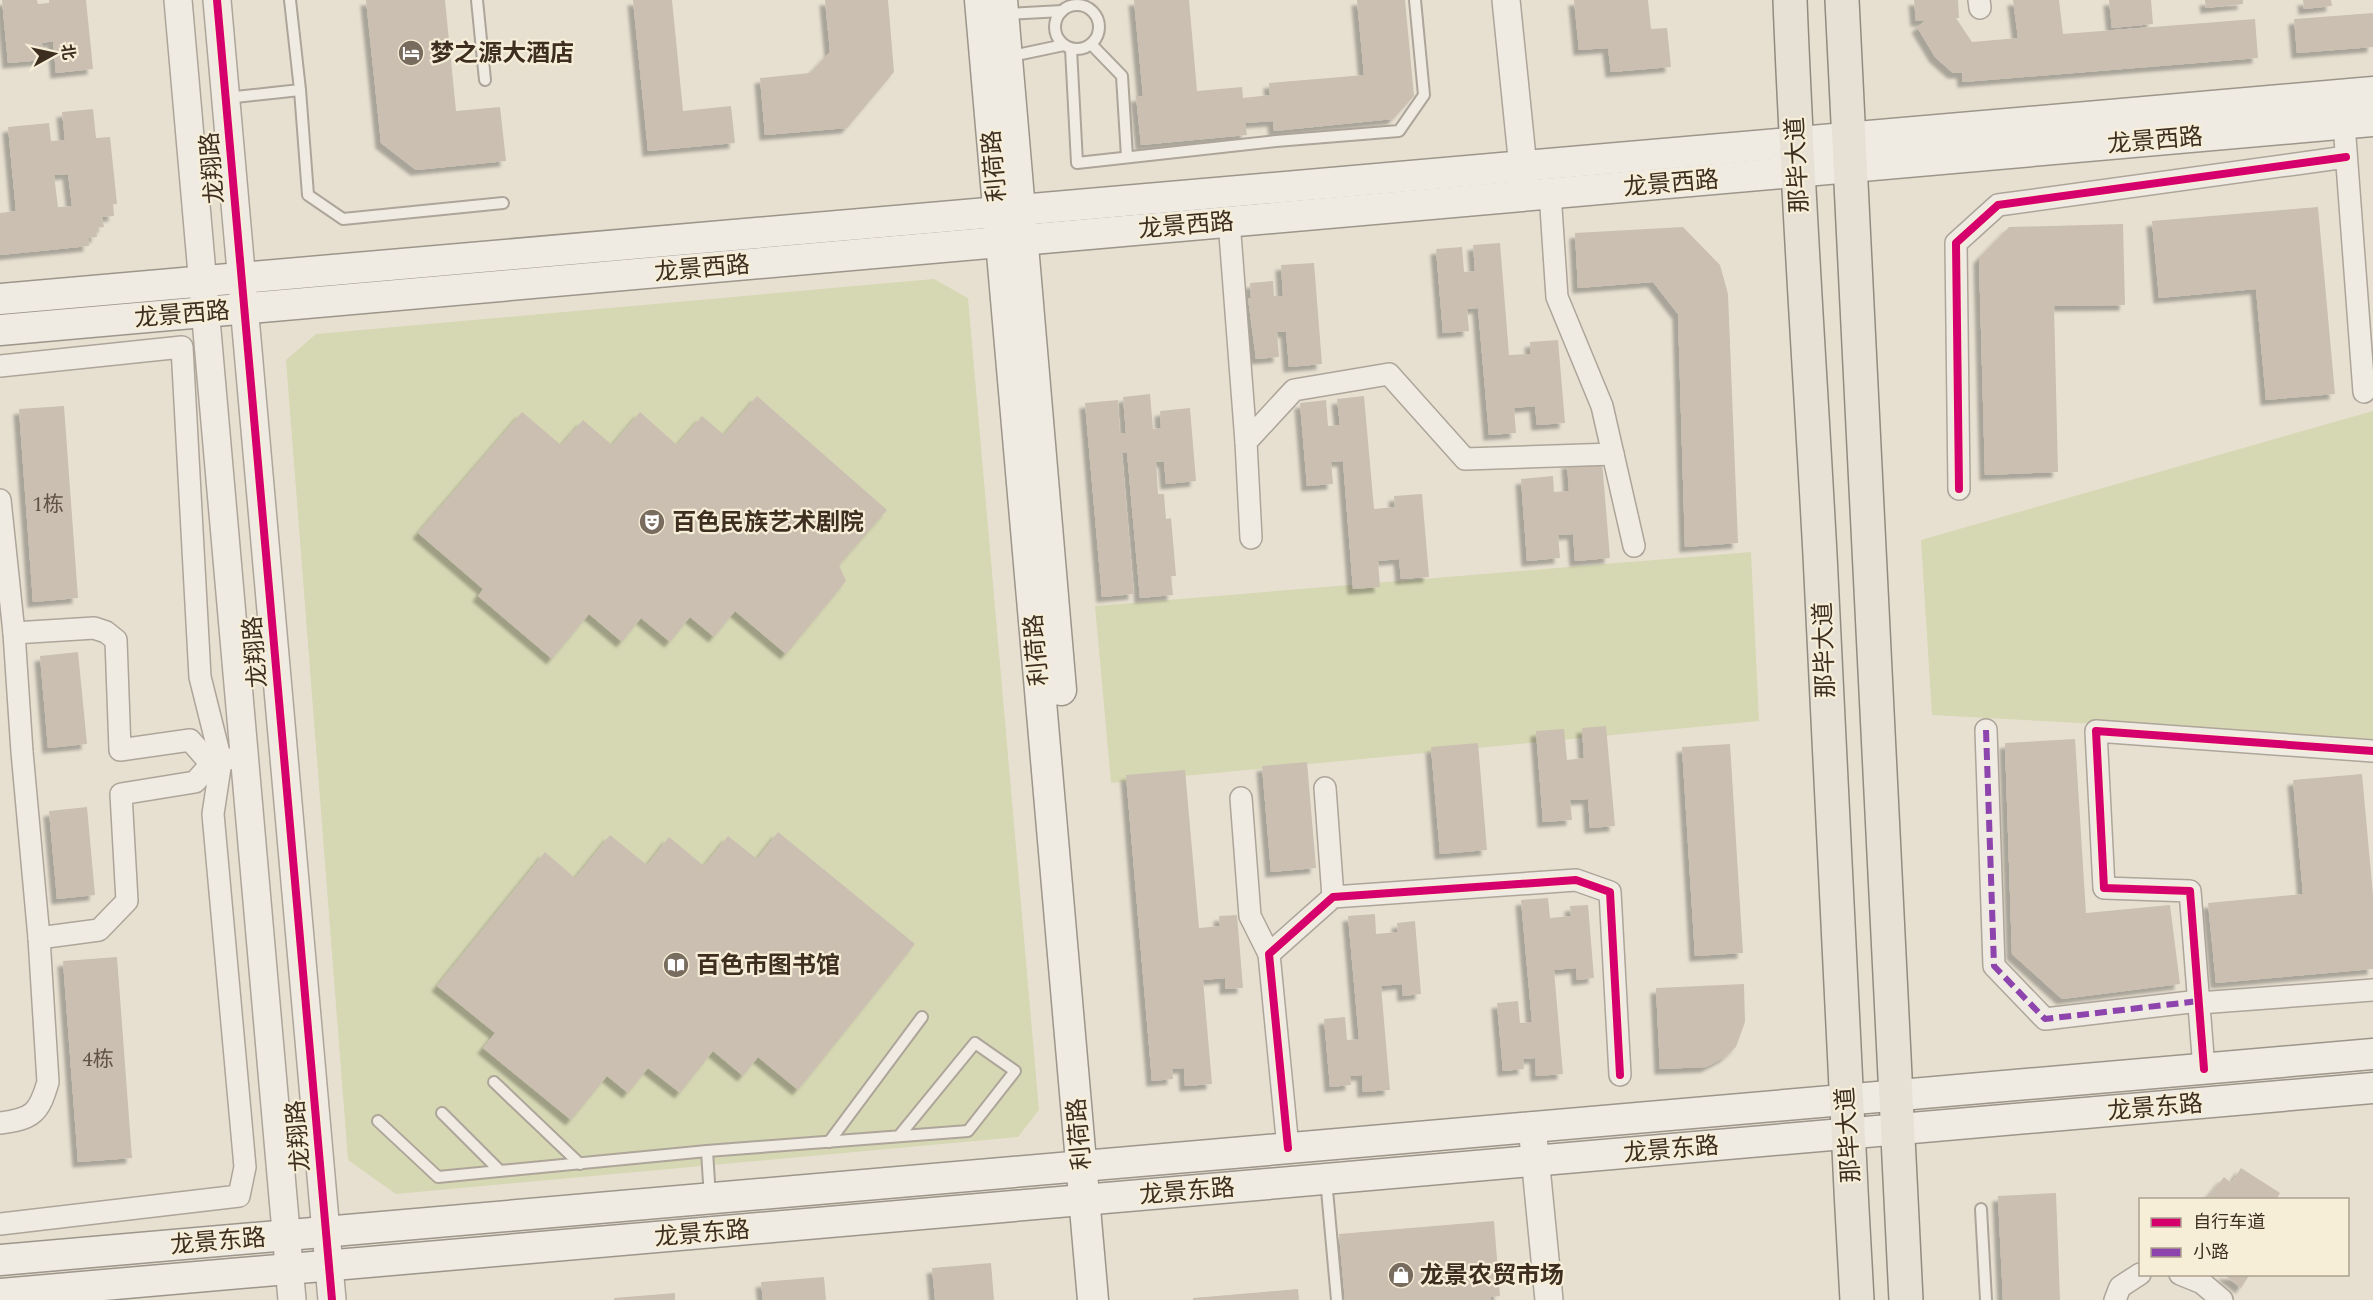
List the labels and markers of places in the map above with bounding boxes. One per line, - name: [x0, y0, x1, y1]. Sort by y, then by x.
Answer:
- place label: 梦之源大酒店: [430, 36, 574, 72]
- hotel icon: 梦之源大酒店: [396, 38, 426, 68]
- place label: 百色民族艺术剧院: [672, 505, 864, 541]
- theatre icon: 百色民族艺术剧院: [637, 507, 667, 537]
- place label: 百色市图书馆: [696, 948, 840, 984]
- library icon: 百色市图书馆: [661, 950, 691, 980]
- place label: 龙景农贸市场: [1420, 1258, 1564, 1294]
- shop icon: 龙景农贸市场: [1386, 1260, 1416, 1290]

